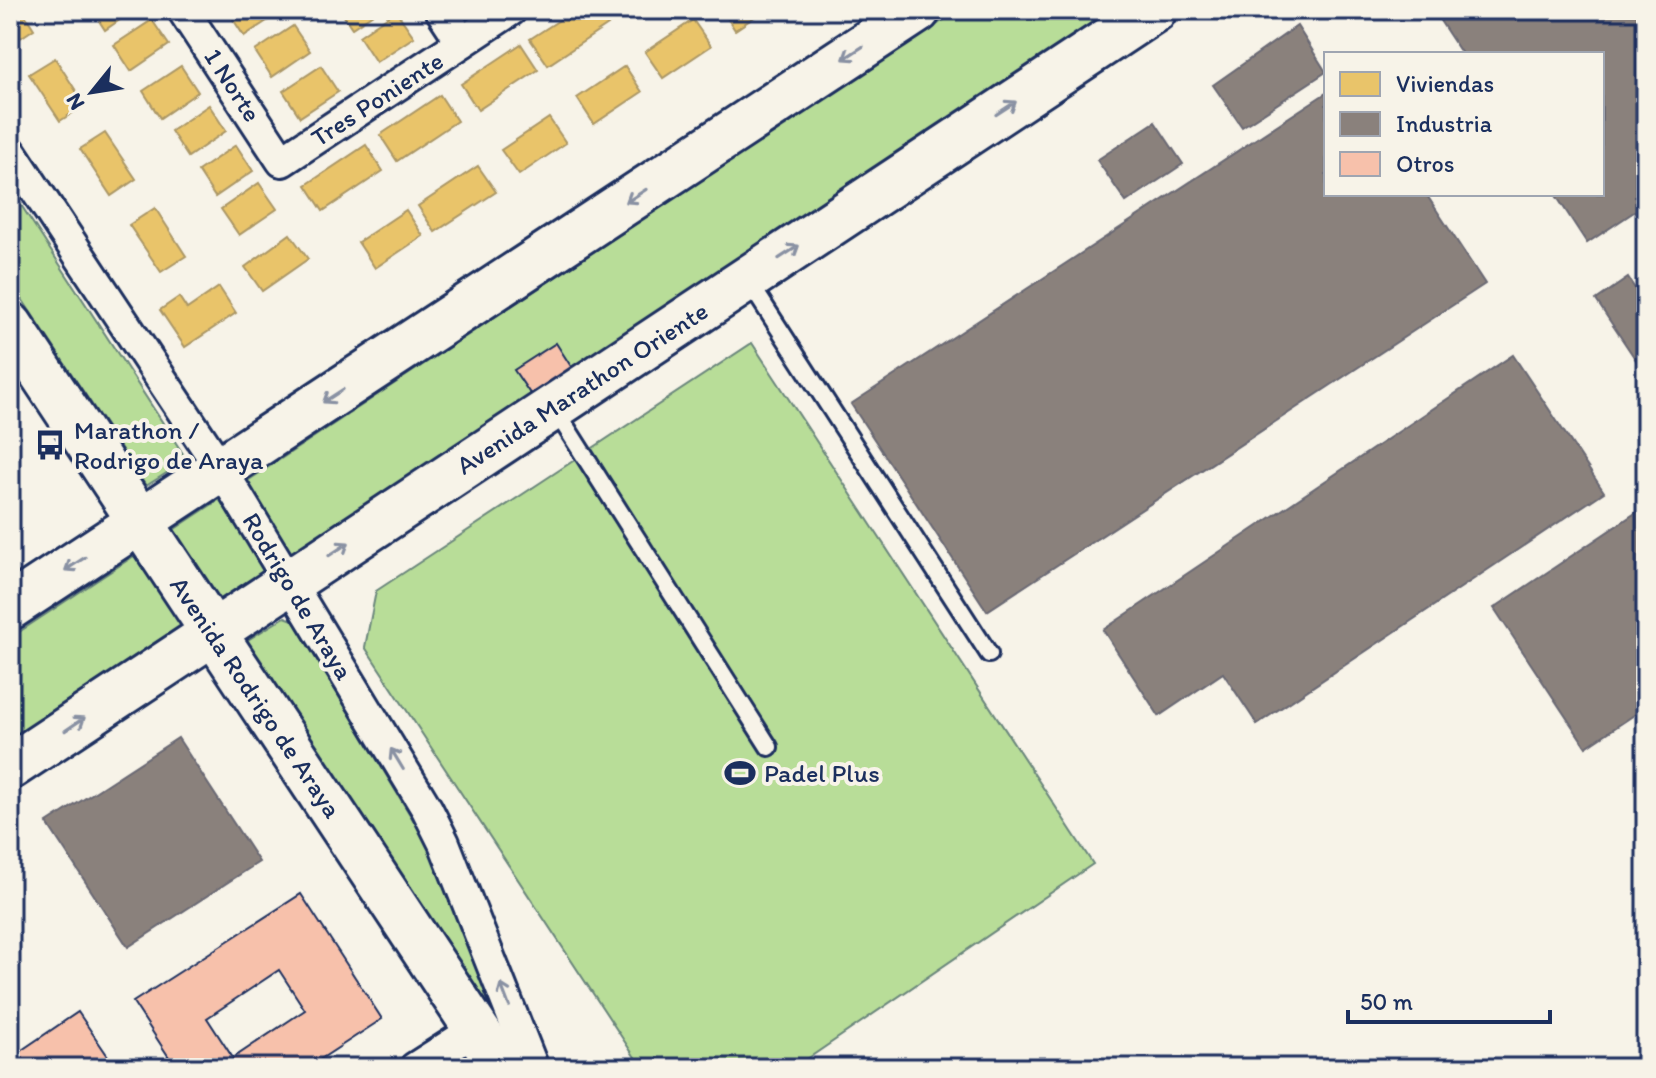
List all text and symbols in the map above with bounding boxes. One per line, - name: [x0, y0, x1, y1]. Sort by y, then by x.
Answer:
- street label: 1 Norte: [197, 42, 269, 128]
- street label: Tres Poniente: [305, 44, 449, 154]
- one-way arrow: [842, 45, 865, 61]
- north arrow: [52, 52, 132, 132]
- legend: [1324, 52, 1604, 196]
- text: Viviendas: [1396, 69, 1494, 98]
- text: N: [60, 89, 91, 115]
- one-way arrow: [994, 100, 1017, 116]
- text: Industria: [1396, 109, 1493, 138]
- text: Otros: [1396, 149, 1455, 178]
- one-way arrow: [625, 188, 648, 204]
- one-way arrow: [777, 243, 800, 259]
- street label: Avenida Marathon Oriente: [450, 295, 714, 481]
- one-way arrow: [323, 387, 345, 404]
- place label: Marathon / Rodrigo de Araya: [74, 414, 264, 476]
- bus stop icon: Marathon / Rodrigo de Araya: [33, 428, 67, 462]
- street label: Rodrigo de Araya: [235, 507, 361, 686]
- one-way arrow: [327, 541, 349, 558]
- one-way arrow: [64, 557, 87, 573]
- street label: Avenida Rodrigo de Araya: [163, 570, 349, 824]
- one-way arrow: [63, 716, 86, 732]
- one-way arrow: [389, 748, 405, 771]
- sports icon: Padel Plus: [723, 756, 757, 790]
- place label: Padel Plus: [764, 757, 880, 789]
- scale bar: [1348, 974, 1550, 1024]
- one-way arrow: [497, 983, 511, 1008]
- text: 50 m: [1360, 987, 1413, 1016]

